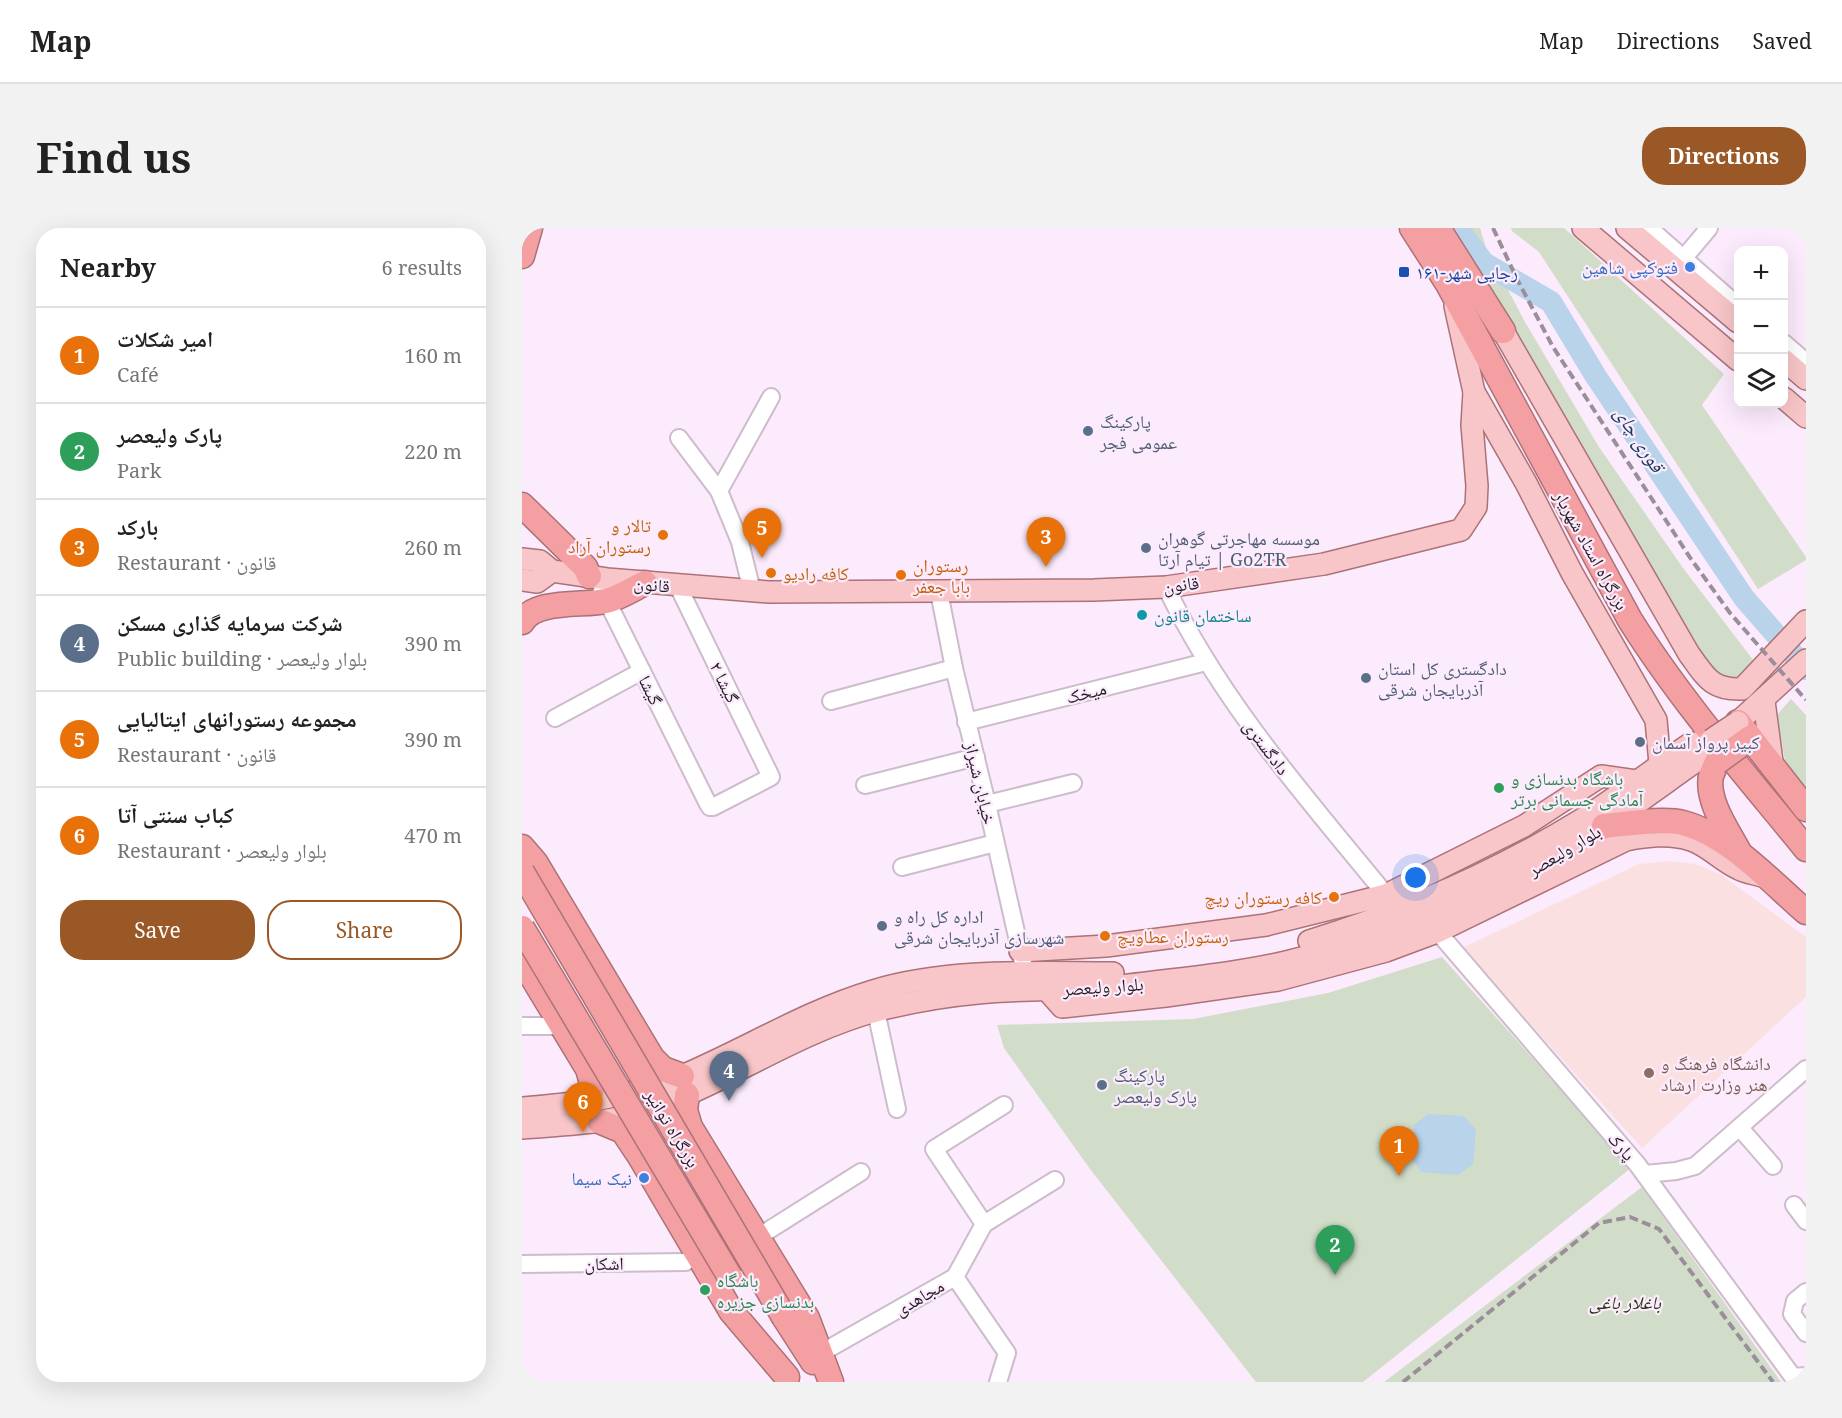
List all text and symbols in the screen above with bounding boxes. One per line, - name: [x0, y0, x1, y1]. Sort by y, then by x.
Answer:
- text: Map: [30, 22, 92, 60]
- text: Map: [1539, 27, 1584, 55]
- text: Directions: [1617, 27, 1719, 55]
- text: Saved: [1752, 27, 1812, 55]
- button: Directions: [1642, 127, 1806, 185]
- text: Find us: [36, 128, 191, 185]
- map controls: [1734, 246, 1788, 408]
- button: +: [1734, 246, 1788, 300]
- text: Nearby: [60, 249, 156, 285]
- text: 6 results: [382, 254, 462, 281]
- place label: فتوکپی شاهین: [1582, 255, 1678, 279]
- place label: ۱۶۱-رجایی شهر: [1416, 260, 1518, 284]
- marker: فتوکپی شاهین: [1683, 260, 1697, 274]
- marker: ۱۶۱-رجایی شهر: [1397, 265, 1411, 279]
- button: −: [1734, 300, 1788, 354]
- text: امیر شکلات: [117, 323, 213, 353]
- text: 1: [74, 342, 85, 369]
- text: 160 m: [404, 342, 462, 369]
- button: layers: [1734, 354, 1788, 408]
- text: Café: [117, 361, 159, 388]
- water label: قوری چای: [1609, 401, 1673, 479]
- place label: پارکینگ عمومی فجر: [1099, 409, 1177, 454]
- text: پارک ولیعصر: [117, 419, 222, 449]
- marker: پارکینگ عمومی فجر: [1081, 424, 1095, 438]
- text: 2: [74, 438, 85, 465]
- text: 220 m: [404, 438, 462, 465]
- text: Park: [117, 457, 161, 484]
- street label: بزرگراه استاد شهریار: [1549, 485, 1635, 614]
- pin: 5: [742, 508, 782, 558]
- text: بارکد: [117, 511, 158, 541]
- place label: تالار و رستوران آراد: [568, 513, 651, 558]
- pin: 3: [1026, 518, 1066, 567]
- place label: موسسه مهاجرتی گوهران تیام آرتا | Go2TR: [1158, 526, 1320, 572]
- marker: تالار و رستوران آراد: [656, 528, 670, 542]
- text: 3: [74, 534, 85, 561]
- text: 260 m: [404, 534, 462, 561]
- marker: موسسه مهاجرتی گوهران تیام آرتا | Go2TR: [1139, 541, 1153, 555]
- text: Restaurant · قانون: [117, 549, 277, 576]
- place label: رستوران بابا جعفر: [912, 553, 970, 598]
- place label: کافه رادیو: [783, 561, 849, 585]
- marker: کافه رادیو: [764, 566, 778, 580]
- marker: رستوران بابا جعفر: [894, 568, 908, 582]
- street label: قانون: [633, 570, 671, 598]
- street label: قانون: [1162, 570, 1200, 598]
- place label: ساختمان قانون: [1154, 603, 1252, 627]
- text: شرکت سرمایه گذاری مسکن: [117, 607, 343, 637]
- marker: ساختمان قانون: [1135, 608, 1149, 622]
- text: 4: [74, 630, 85, 657]
- text: 390 m: [404, 630, 462, 657]
- text: Public building · بلوار ولیعصر: [117, 645, 367, 672]
- place label: دادگستری کل استان آذربایجان شرقی: [1378, 656, 1507, 701]
- street label: گیشا ۲: [705, 657, 745, 707]
- street label: گیشا: [634, 671, 669, 709]
- marker: دادگستری کل استان آذربایجان شرقی: [1359, 671, 1373, 685]
- street label: میخک: [1063, 675, 1109, 709]
- text: مجموعه رستورانهای ایتالیایی: [117, 703, 357, 733]
- street label: دادگستری: [1238, 714, 1296, 780]
- text: 5: [74, 726, 85, 753]
- text: 390 m: [404, 726, 462, 753]
- place label: کبیر پرواز آسمان: [1652, 730, 1760, 754]
- marker: کبیر پرواز آسمان: [1633, 735, 1647, 749]
- street label: خیابان شیراز: [960, 738, 1002, 827]
- text: Restaurant · قانون: [117, 741, 277, 768]
- place label: باشگاه بدنسازی و آمادگی جسمانی برتر: [1510, 766, 1643, 811]
- marker: باشگاه بدنسازی و آمادگی جسمانی برتر: [1492, 781, 1506, 795]
- text: کباب سنتی آتا: [117, 799, 234, 829]
- street label: بلوار ولیعصر: [1522, 819, 1605, 882]
- text: 6: [74, 822, 85, 849]
- text: 470 m: [404, 822, 462, 849]
- text: Restaurant · بلوار ولیعصر: [117, 837, 327, 864]
- your location: [1401, 863, 1430, 892]
- place label: کافه رستوران ریچ: [1204, 885, 1323, 910]
- marker: کافه رستوران ریچ: [1327, 890, 1341, 904]
- button: Save: [60, 900, 255, 960]
- button: Share: [267, 900, 462, 960]
- place label: اداره کل راه و شهرسازی آذربایجان شرقی: [894, 904, 1064, 949]
- marker: اداره کل راه و شهرسازی آذربایجان شرقی: [875, 919, 889, 933]
- place label: رستوران عطاویچ: [1117, 924, 1229, 949]
- marker: رستوران عطاویچ: [1098, 929, 1112, 943]
- street label: بلوار ولیعصر: [1061, 971, 1144, 1001]
- place label: دانشگاه فرهنگ و هنر وزارت ارشاد: [1661, 1051, 1771, 1096]
- pin: 4: [710, 1052, 748, 1101]
- place label: پارکینگ پارک ولیعصر: [1113, 1063, 1197, 1108]
- marker: دانشگاه فرهنگ و هنر وزارت ارشاد: [1642, 1066, 1656, 1080]
- marker: پارکینگ پارک ولیعصر: [1095, 1078, 1109, 1092]
- pin: 6: [564, 1082, 602, 1132]
- street label: بزرگراه توانیر: [640, 1083, 706, 1172]
- pin: 1: [1380, 1126, 1418, 1176]
- street label: پارک: [1603, 1127, 1641, 1166]
- place label: نیک سیما: [572, 1166, 632, 1190]
- marker: نیک سیما: [637, 1171, 651, 1185]
- pin: 2: [1316, 1226, 1354, 1275]
- street label: اشکان: [584, 1251, 624, 1275]
- place label: باشگاه بدنسازی جزیره: [717, 1268, 814, 1313]
- street label: مجاهدی: [890, 1273, 948, 1321]
- marker: باشگاه بدنسازی جزیره: [698, 1283, 712, 1297]
- park label: باغلار باغی: [1589, 1290, 1662, 1314]

